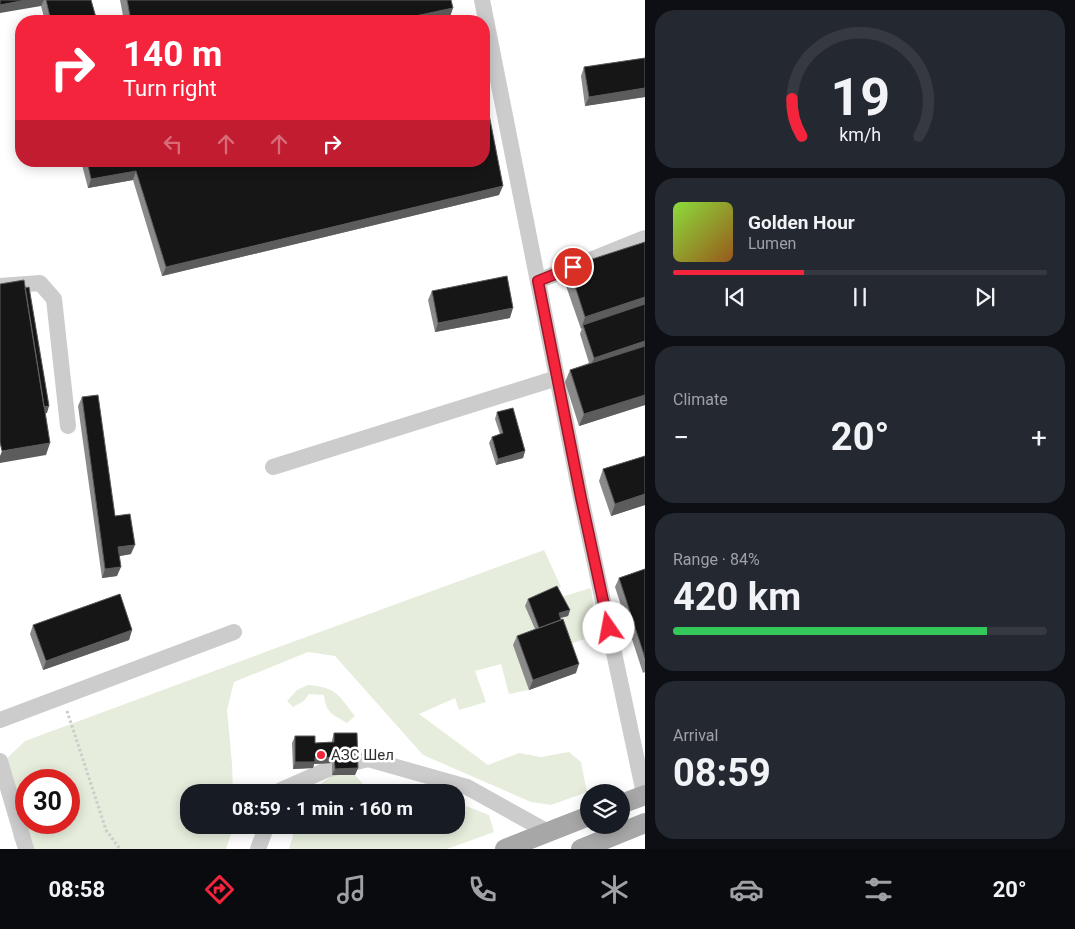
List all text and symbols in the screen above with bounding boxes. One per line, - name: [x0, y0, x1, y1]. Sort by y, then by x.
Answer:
- text: 140 m: [123, 34, 222, 75]
- icon: right: [40, 35, 105, 100]
- text: 19: [830, 67, 890, 128]
- text: Turn right: [123, 76, 217, 101]
- text: km/h: [839, 124, 881, 145]
- icon: left: [159, 130, 187, 158]
- icon: ahead: [212, 130, 240, 158]
- icon: ahead: [265, 130, 293, 158]
- icon: right: [318, 130, 346, 158]
- text: Golden Hour: [748, 211, 855, 234]
- text: Lumen: [748, 234, 796, 253]
- pin: [552, 246, 594, 288]
- icon: arrive: [559, 253, 587, 281]
- icon: previous: [721, 283, 749, 311]
- icon: pause: [846, 283, 874, 311]
- icon: next: [971, 283, 999, 311]
- text: Climate: [673, 390, 728, 409]
- text: 20°: [831, 415, 889, 459]
- text: −: [673, 421, 689, 454]
- text: +: [1031, 421, 1047, 454]
- text: Range · 84%: [673, 550, 760, 569]
- text: 420 km: [673, 575, 801, 619]
- position arrow: [582, 601, 634, 653]
- text: Arrival: [673, 726, 718, 745]
- place label: АЗС Шел: [331, 746, 394, 764]
- marker: АЗС Шел: [315, 749, 327, 761]
- text: 08:59: [673, 751, 771, 795]
- speed limit sign: 30: [15, 769, 80, 834]
- map controls: [580, 784, 630, 834]
- button: layers: [580, 784, 630, 834]
- text: 08:59 · 1 min · 160 m: [232, 797, 413, 820]
- icon: directions: [202, 872, 237, 907]
- icon: music: [334, 872, 369, 907]
- icon: phone: [465, 872, 500, 907]
- icon: climate: [597, 872, 632, 907]
- icon: car: [729, 872, 764, 907]
- icon: filters: [861, 872, 896, 907]
- text: 08:58: [48, 877, 105, 902]
- text: 20°: [993, 877, 1026, 902]

